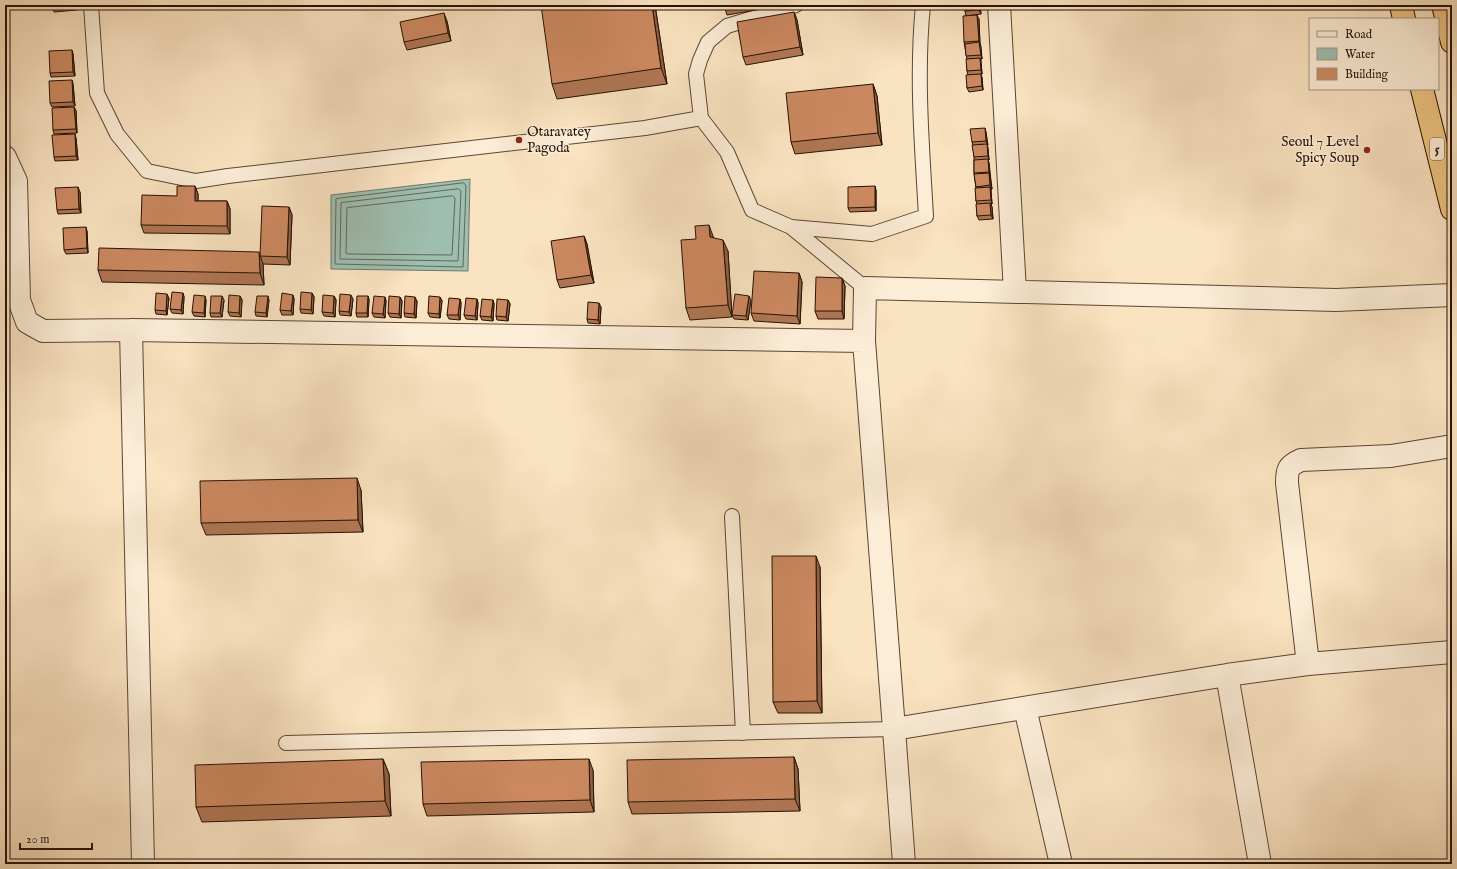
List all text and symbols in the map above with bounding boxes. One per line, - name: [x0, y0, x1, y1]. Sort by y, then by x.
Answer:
- legend: [1309, 18, 1439, 90]
- text: Road: [1345, 27, 1373, 42]
- text: Water: [1345, 47, 1376, 62]
- text: Building: [1345, 67, 1389, 82]
- place label: Otaravatey Pagoda: [527, 123, 591, 157]
- place label: Seoul 7 Level Spicy Soup: [1281, 133, 1359, 167]
- marker: Otaravatey Pagoda: [514, 135, 524, 145]
- road number: 5: [1430, 138, 1444, 160]
- marker: Seoul 7 Level Spicy Soup: [1362, 145, 1372, 155]
- scale bar: [20, 825, 92, 851]
- text: 20 m: [26, 832, 49, 847]

